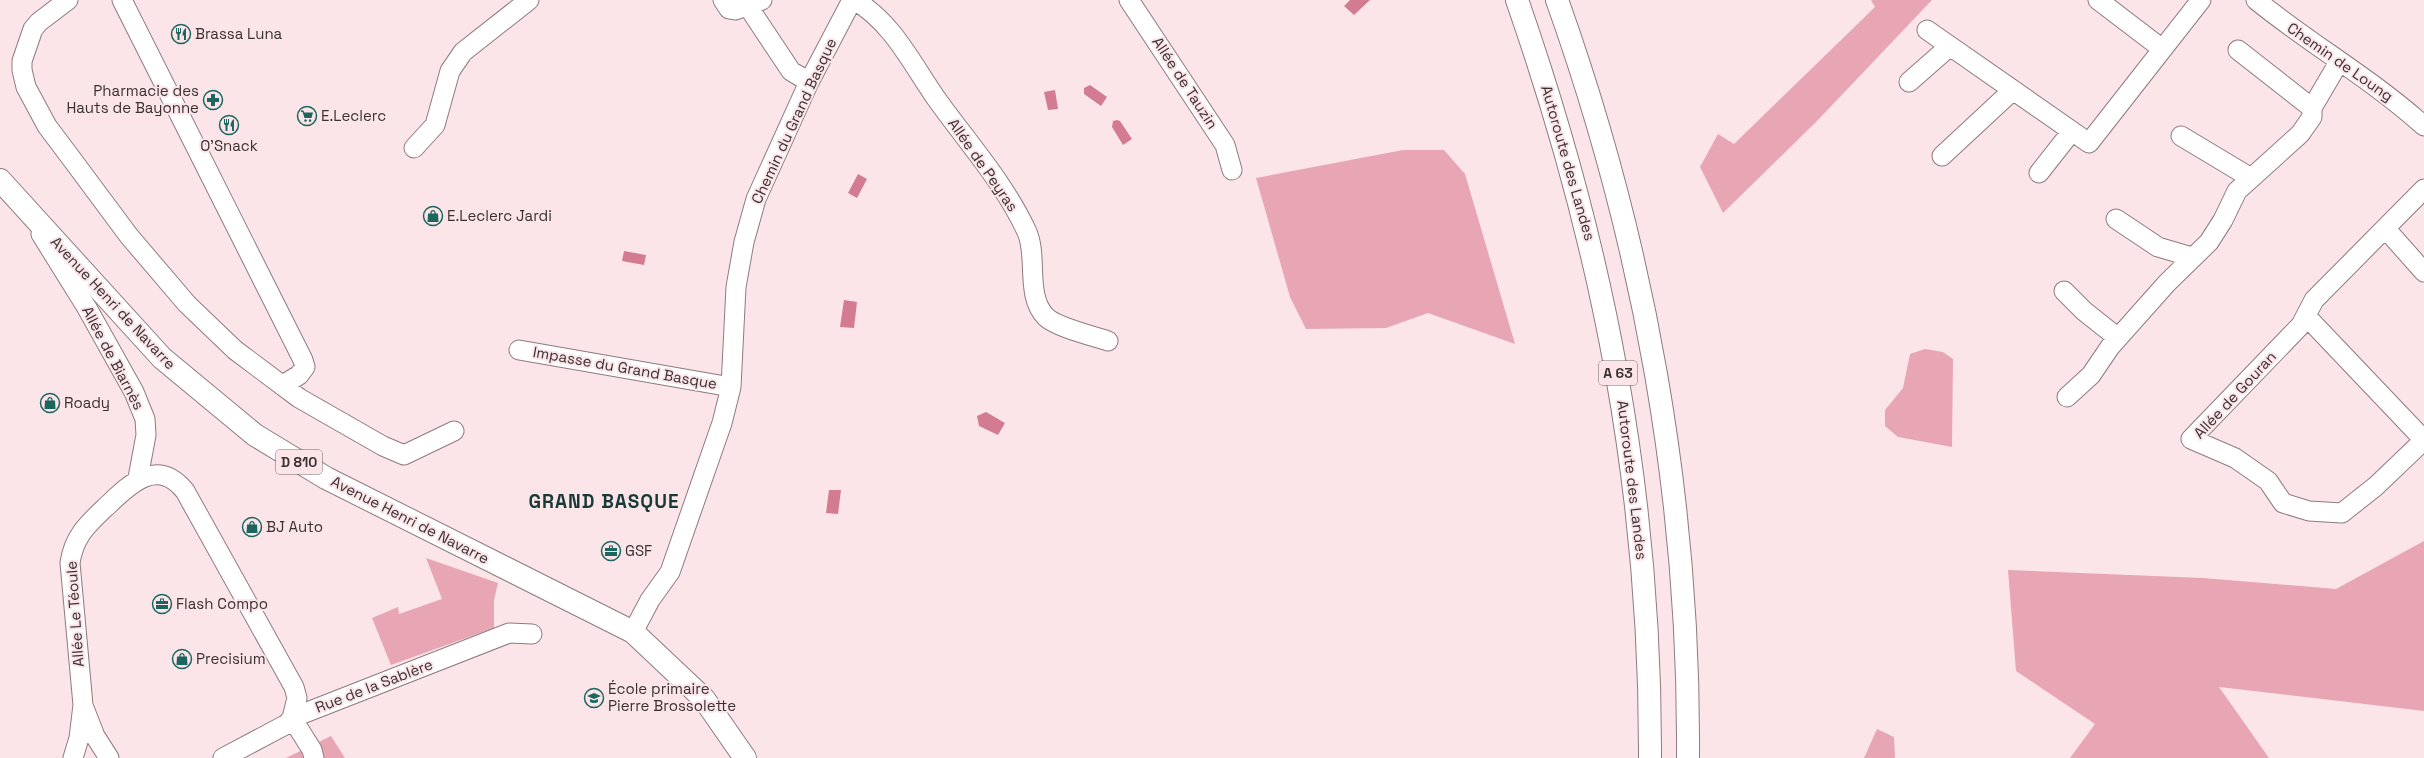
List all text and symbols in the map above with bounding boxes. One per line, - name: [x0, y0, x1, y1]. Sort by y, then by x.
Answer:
- street label: Chemin de Loung: [2284, 18, 2397, 105]
- restaurant icon: Brassa Luna: [170, 23, 192, 45]
- place label: Brassa Luna: [195, 24, 283, 43]
- street label: Allée de Tauzin: [1149, 33, 1222, 132]
- street label: Chemin du Grand Basque: [747, 35, 840, 207]
- place label: Pharmacie des Hauts de Bayonne: [66, 81, 199, 117]
- street label: Autoroute des Landes: [1537, 83, 1600, 243]
- pharmacy icon: Pharmacie des Hauts de Bayonne: [202, 89, 224, 111]
- supermarket icon: E.Leclerc: [296, 105, 318, 127]
- place label: E.Leclerc: [321, 106, 386, 125]
- restaurant icon: O'Snack: [218, 114, 240, 136]
- street label: Allée de Peyras: [944, 114, 1023, 215]
- place label: O'Snack: [200, 136, 258, 155]
- shop icon: E.Leclerc Jardi: [422, 205, 444, 227]
- place label: E.Leclerc Jardi: [447, 206, 552, 225]
- street label: Avenue Henri de Navarre: [47, 232, 180, 373]
- street label: Allée de Biarnès: [78, 303, 149, 413]
- street label: Impasse du Grand Basque: [531, 342, 719, 393]
- street label: Allée de Gouran: [2189, 347, 2280, 442]
- road number: A 63: [1599, 361, 1637, 385]
- shop icon: Roady: [39, 392, 61, 414]
- place label: Roady: [64, 393, 110, 412]
- street label: Autoroute des Landes: [1613, 399, 1652, 561]
- road number: D 810: [276, 450, 322, 474]
- street label: Avenue Henri de Navarre: [328, 471, 493, 568]
- district label: GRAND BASQUE: [528, 489, 680, 514]
- shop icon: BJ Auto: [241, 516, 263, 538]
- place label: BJ Auto: [266, 517, 323, 536]
- office icon: GSF: [600, 540, 622, 562]
- place label: GSF: [625, 541, 652, 560]
- street label: Allée Le Téoule: [61, 560, 88, 668]
- office icon: Flash Compo: [151, 593, 173, 615]
- place label: Flash Compo: [176, 594, 268, 613]
- shop icon: Precisium: [171, 648, 193, 670]
- place label: Precisium: [196, 649, 266, 668]
- street label: Rue de la Sablère: [312, 654, 435, 717]
- place label: École primaire Pierre Brossolette: [608, 679, 736, 715]
- school or university icon: École primaire Pierre Brossolette: [583, 687, 605, 709]

